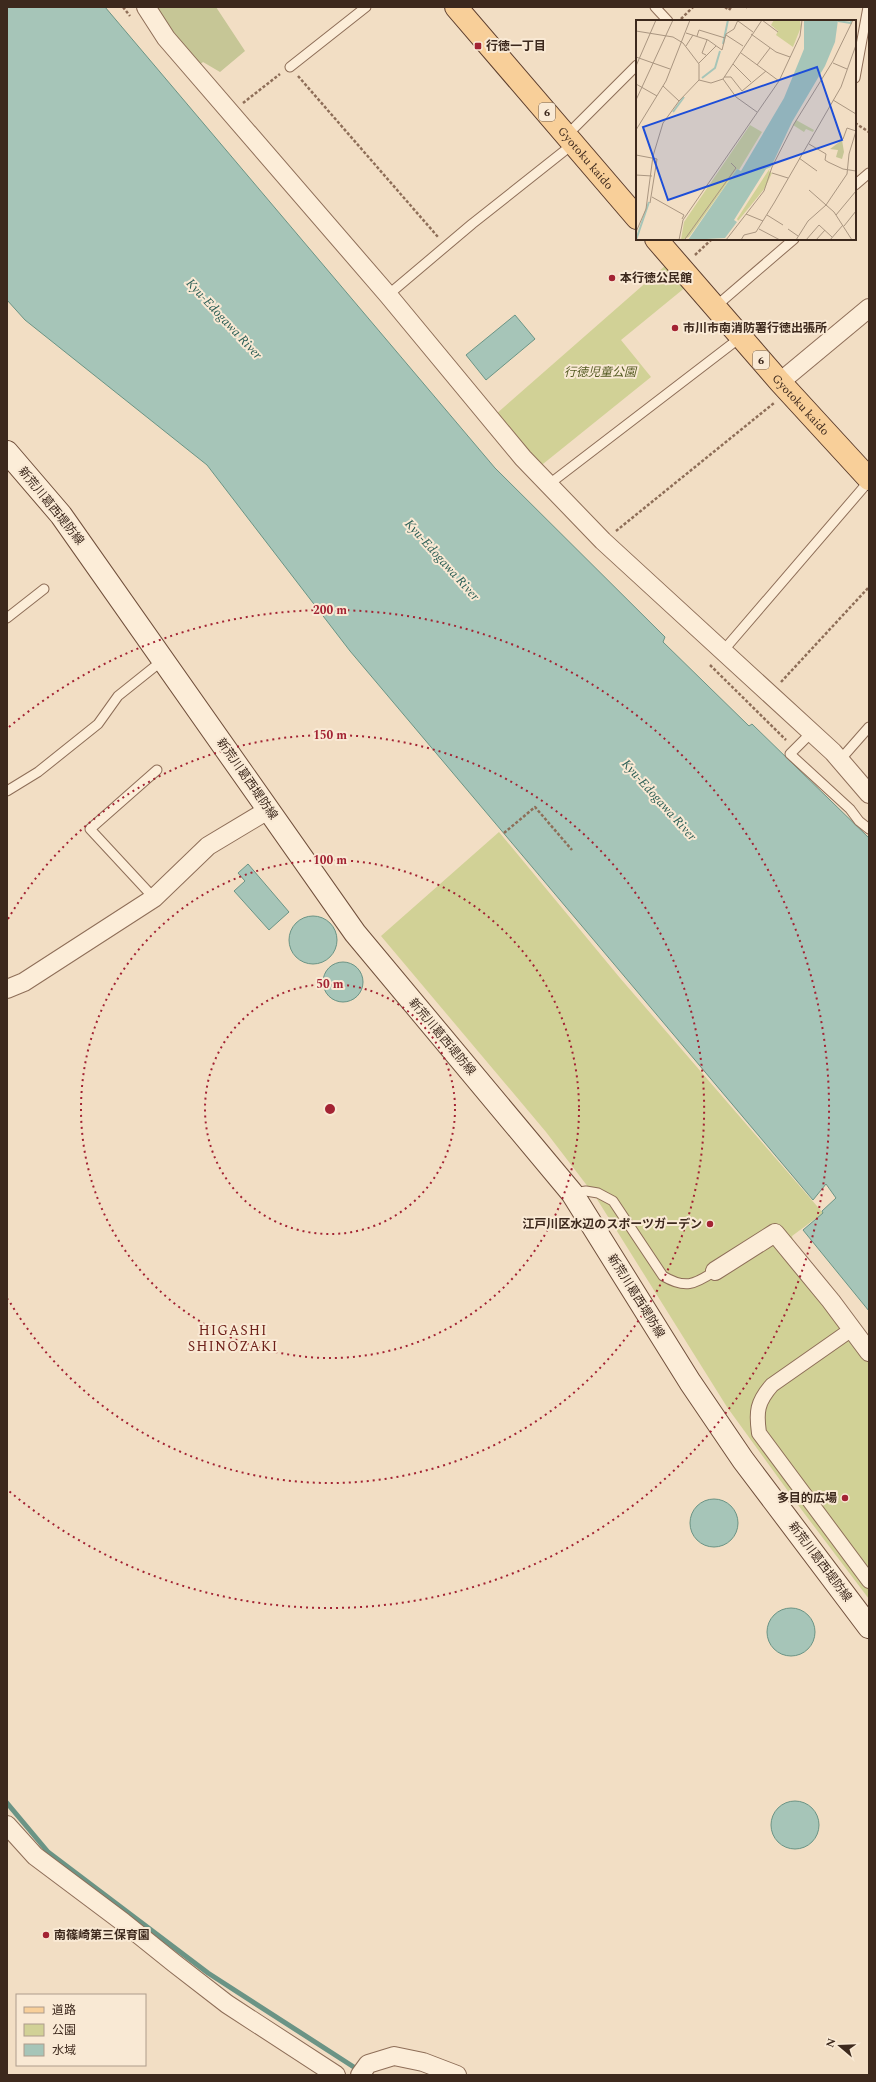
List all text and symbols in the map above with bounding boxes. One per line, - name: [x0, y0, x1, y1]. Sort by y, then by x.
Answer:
- inset map: [636, 20, 856, 240]
- place label: 行徳一丁目: [486, 37, 546, 56]
- marker: 行徳一丁目: [473, 41, 483, 51]
- road number: 6: [539, 103, 555, 121]
- street label: Gyotoku kaido: [553, 122, 618, 194]
- place label: 本行徳公民館: [620, 269, 692, 288]
- marker: 本行徳公民館: [607, 273, 617, 283]
- water label: Kyu-Edogawa River: [181, 274, 267, 364]
- place label: 市川市南消防署行徳出張所: [683, 319, 827, 338]
- marker: 市川市南消防署行徳出張所: [670, 323, 680, 333]
- road number: 6: [753, 351, 769, 369]
- park label: 行徳児童公園: [564, 363, 638, 382]
- street label: Gyotoku kaido: [767, 370, 834, 440]
- street label: 新荒川葛西堤防線: [13, 463, 89, 549]
- water label: Kyu-Edogawa River: [400, 515, 485, 606]
- text: 200 m: [313, 601, 347, 620]
- text: 150 m: [313, 726, 347, 745]
- street label: 新荒川葛西堤防線: [212, 734, 282, 824]
- water label: Kyu-Edogawa River: [617, 755, 702, 846]
- text: 100 m: [313, 851, 347, 870]
- text: 50 m: [316, 975, 344, 994]
- street label: 新荒川葛西堤防線: [404, 994, 480, 1080]
- centre of rings: [323, 1102, 337, 1116]
- place label: 江戸川区水辺のスポーツガーデン: [522, 1215, 702, 1234]
- marker: 江戸川区水辺のスポーツガーデン: [705, 1219, 715, 1229]
- street label: 新荒川葛西堤防線: [603, 1250, 669, 1342]
- district label: HIGASHI SHINOZAKI: [188, 1320, 278, 1357]
- place label: 多目的広場: [777, 1489, 837, 1508]
- marker: 多目的広場: [840, 1493, 850, 1503]
- street label: 新荒川葛西堤防線: [784, 1518, 856, 1606]
- place label: 南篠崎第三保育園: [54, 1926, 150, 1945]
- marker: 南篠崎第三保育園: [41, 1930, 51, 1940]
- legend: [16, 1994, 146, 2066]
- text: 道路: [52, 2001, 76, 2020]
- text: 公園: [52, 2021, 76, 2040]
- north arrow: [820, 2026, 860, 2066]
- text: N: [822, 2036, 841, 2050]
- text: 水域: [52, 2041, 76, 2060]

